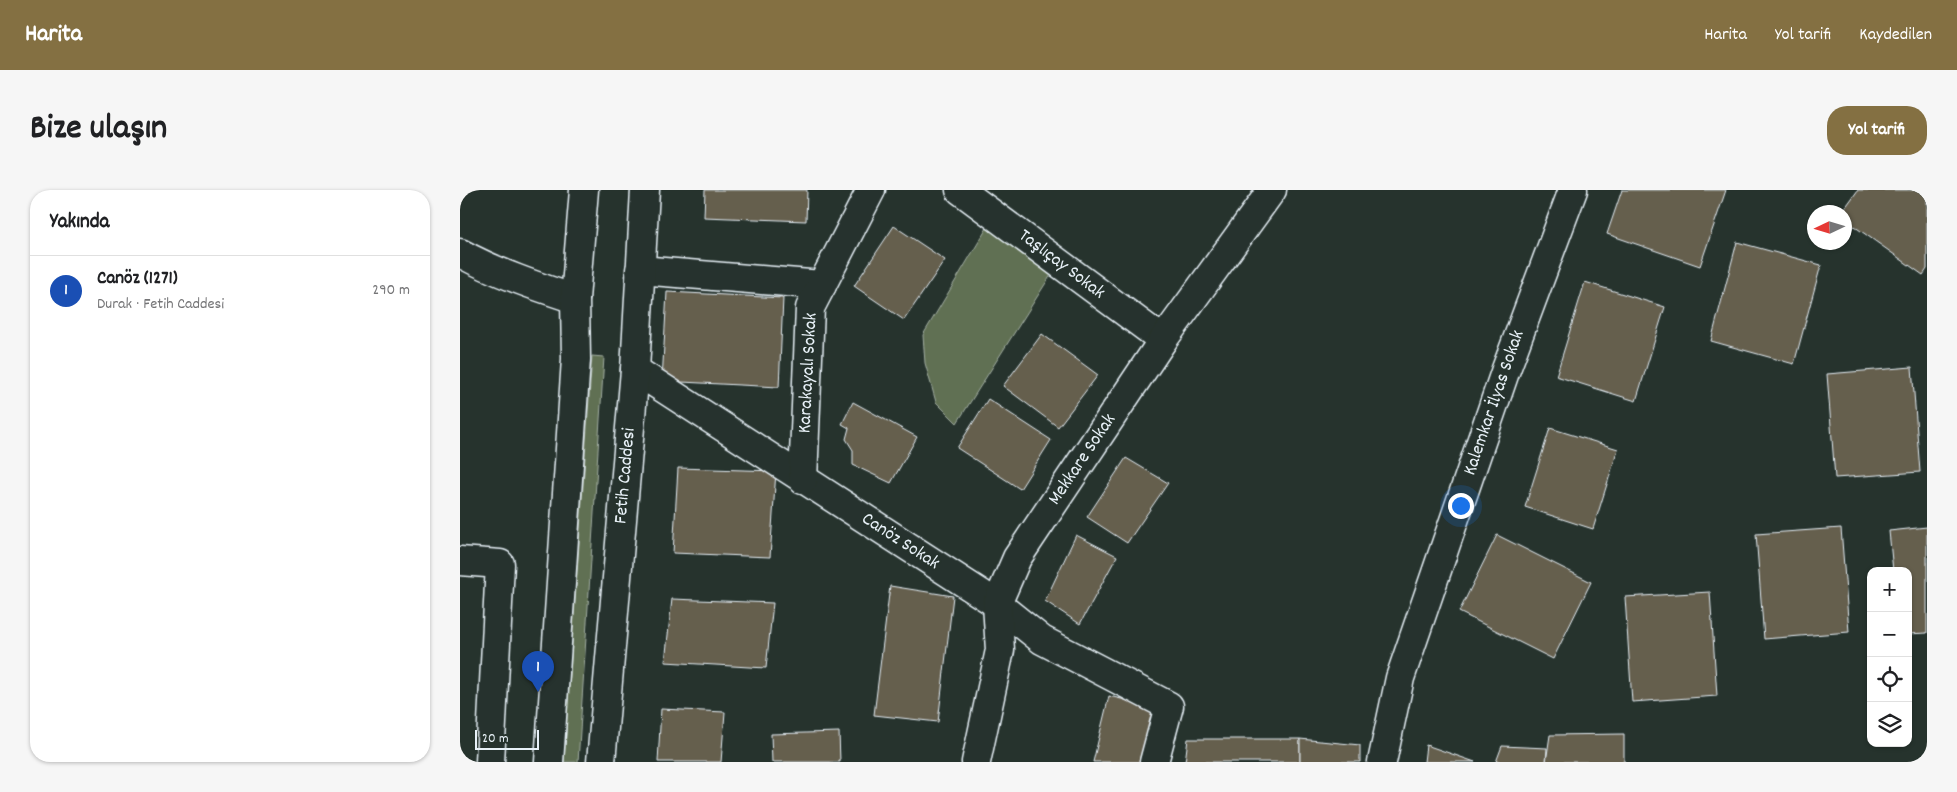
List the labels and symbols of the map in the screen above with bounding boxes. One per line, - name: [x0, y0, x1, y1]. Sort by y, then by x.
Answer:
- north arrow: [1807, 205, 1852, 250]
- street label: Taşlıçay Sokak: [1012, 223, 1110, 307]
- street label: Karakayalı Sokak: [792, 312, 826, 434]
- street label: Kalemkar İlyas Sokak: [1458, 327, 1533, 479]
- street label: Mekkare Sokak: [1042, 409, 1124, 511]
- street label: Fetih Caddesi: [608, 426, 644, 525]
- your location: [1448, 493, 1474, 519]
- street label: Canöz Sokak: [856, 507, 945, 578]
- pin: 1: [522, 651, 554, 692]
- scale bar: [475, 727, 539, 750]

